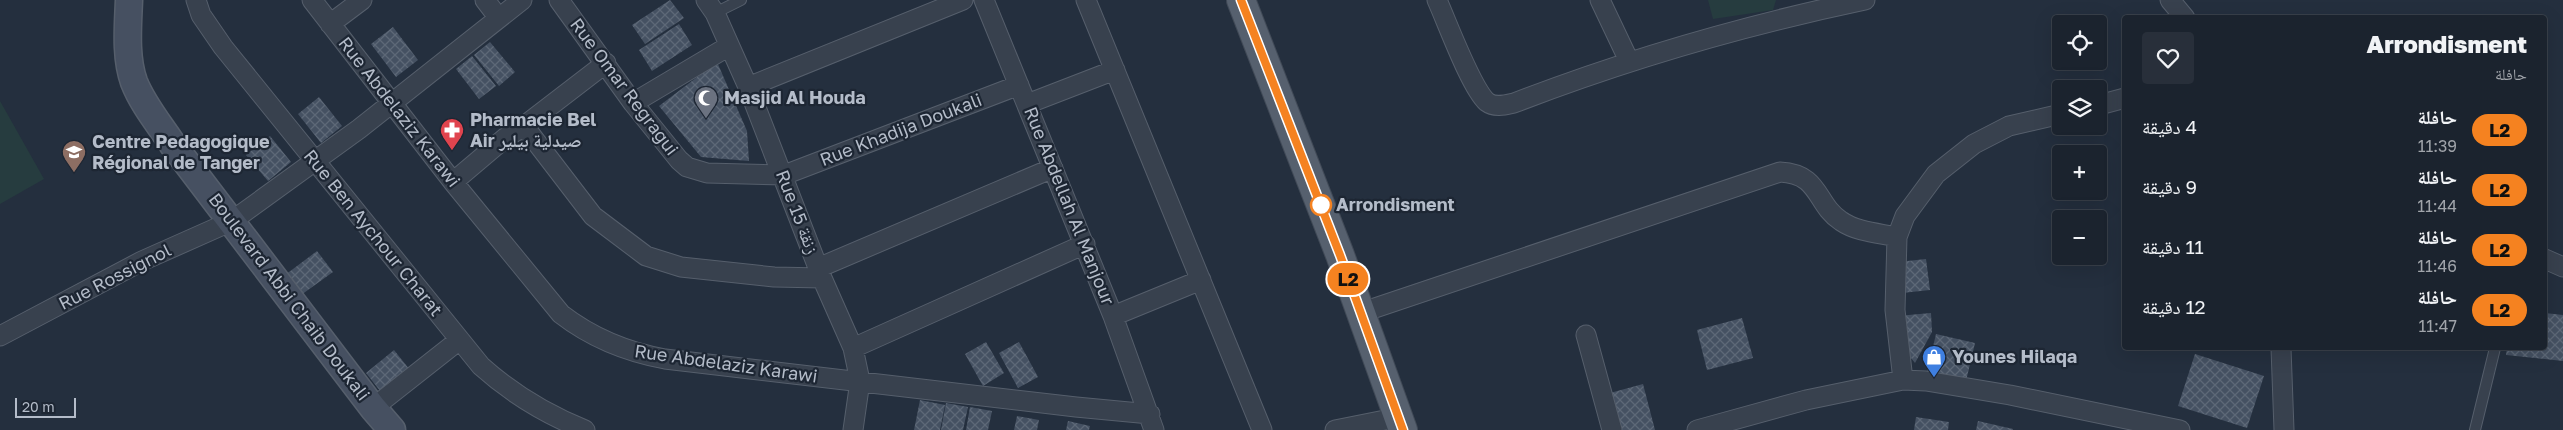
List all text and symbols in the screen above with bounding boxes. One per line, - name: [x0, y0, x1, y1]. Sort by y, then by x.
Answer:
- street label: Rue Omar Regragui: [566, 13, 684, 159]
- map controls: [2052, 15, 2107, 265]
- button: locate: [2052, 15, 2107, 70]
- text: Arrondisment: [2367, 29, 2527, 58]
- street label: Rue Abdelaziz Karawi: [334, 32, 465, 191]
- button: heart: [2142, 32, 2194, 84]
- text: حافلة: [2495, 64, 2527, 84]
- button: layers: [2052, 80, 2107, 135]
- mosque icon: Masjid Al Houda: [693, 85, 719, 119]
- place label: Masjid Al Houda: [724, 86, 866, 108]
- street label: Rue Khadija Doukali: [817, 88, 985, 170]
- street label: Rue Abdellah Al Manjour: [1020, 103, 1120, 308]
- text: حافلة: [2418, 105, 2457, 128]
- place label: Pharmacie Bel Air صيدلية بيلير: [470, 108, 596, 152]
- text: 4 دقيقة: [2142, 115, 2197, 138]
- pharmacy icon: Pharmacie Bel Air صيدلية بيلير: [439, 117, 465, 151]
- text: L2: [2489, 119, 2510, 141]
- place label: Centre Pedagogique Régional de Tanger: [92, 130, 270, 173]
- text: 11:39: [2418, 136, 2457, 156]
- school or university icon: Centre Pedagogique Régional de Tanger: [61, 139, 87, 173]
- street label: Rue Ben Aychour Charat: [300, 145, 448, 320]
- button: +: [2052, 145, 2107, 200]
- text: حافلة: [2418, 165, 2457, 188]
- street label: Rue 15 زنقة: [772, 166, 824, 257]
- text: 9 دقيقة: [2142, 175, 2197, 198]
- text: L2: [2489, 179, 2510, 201]
- street label: Boulevard Abbi Chaib Doukali: [205, 188, 375, 404]
- place label: Arrondisment: [1336, 193, 1455, 215]
- marker: Arrondisment: [1310, 194, 1332, 216]
- text: 11:44: [2417, 196, 2457, 216]
- button: −: [2052, 210, 2107, 265]
- text: حافلة: [2418, 225, 2457, 248]
- text: 11 دقيقة: [2142, 235, 2204, 258]
- street label: Rue Rossignol: [55, 238, 175, 314]
- text: L2: [2489, 239, 2510, 261]
- text: 11:46: [2417, 256, 2457, 276]
- line badge: L2: [1326, 263, 1370, 295]
- text: L2: [1337, 268, 1359, 290]
- text: حافلة: [2418, 285, 2457, 308]
- text: 12 دقيقة: [2142, 295, 2206, 318]
- text: L2: [2489, 299, 2510, 321]
- text: 11:47: [2418, 316, 2457, 336]
- street label: Rue Abdelaziz Karawi: [633, 339, 819, 387]
- shop icon: Younes Hilaqa: [1921, 344, 1947, 378]
- place label: Younes Hilaqa: [1952, 345, 2077, 367]
- scale bar: [15, 395, 76, 418]
- text: 20 m: [22, 398, 55, 415]

